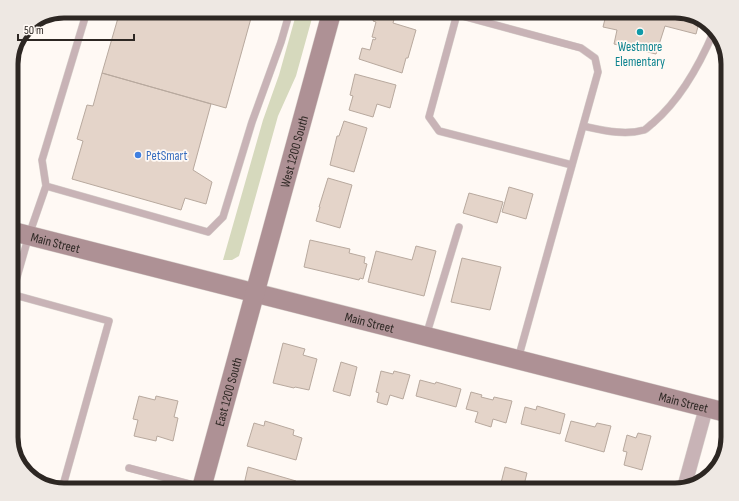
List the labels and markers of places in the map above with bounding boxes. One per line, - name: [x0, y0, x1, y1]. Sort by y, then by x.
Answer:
- marker: Westmore Elementary: [635, 27, 645, 37]
- place label: Westmore Elementary: [615, 39, 665, 70]
- place label: PetSmart: [146, 148, 187, 164]
- marker: PetSmart: [133, 150, 143, 160]

